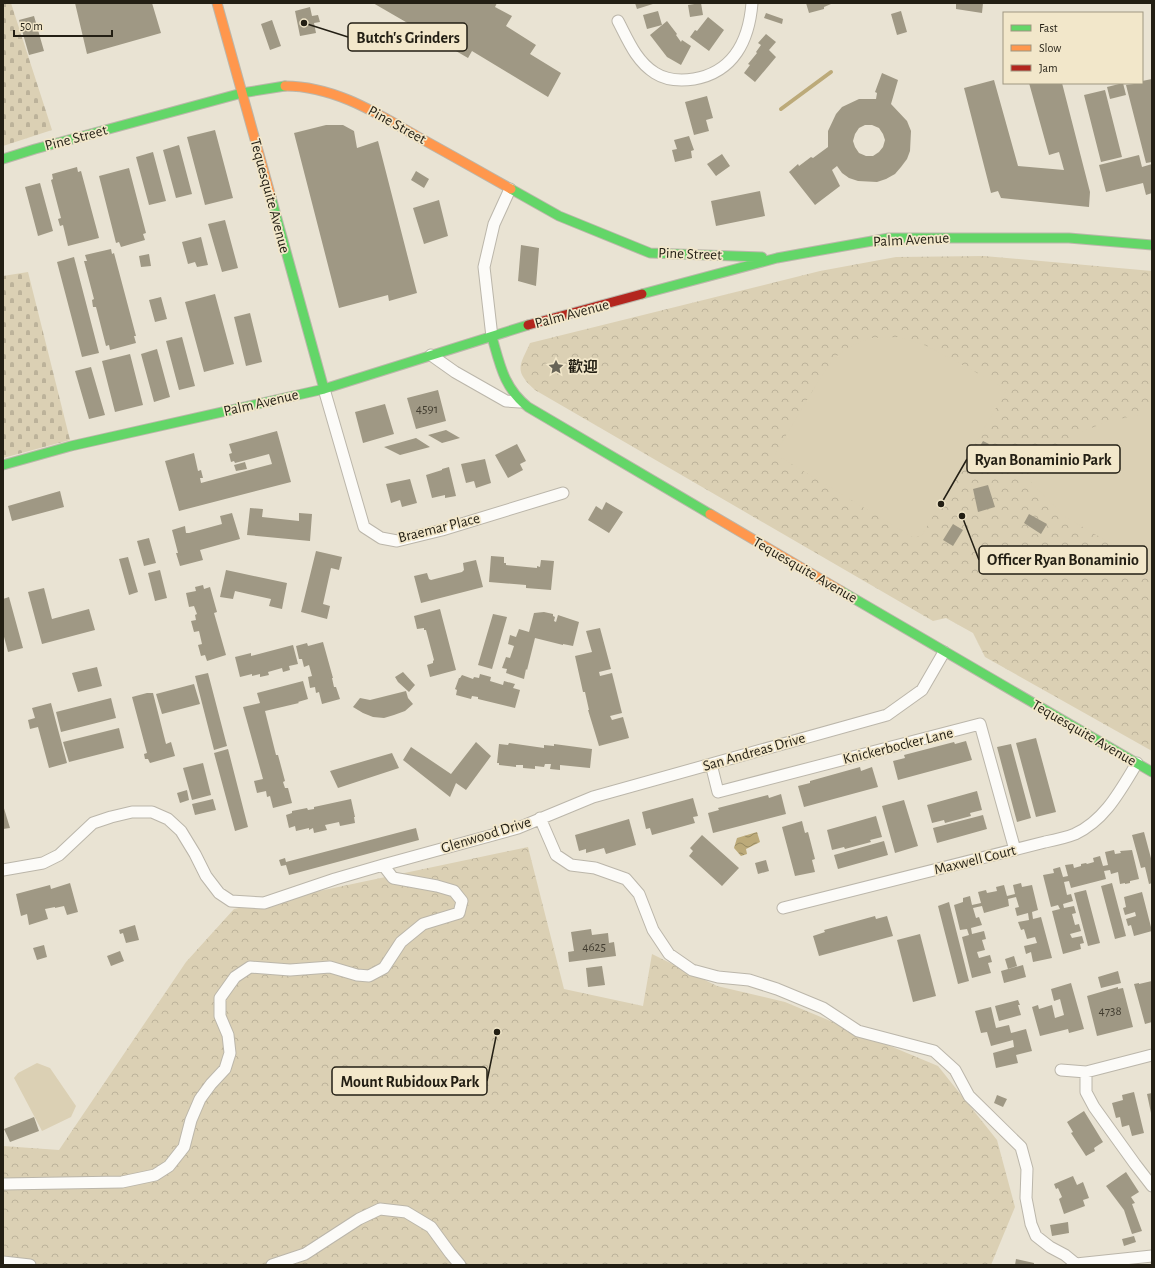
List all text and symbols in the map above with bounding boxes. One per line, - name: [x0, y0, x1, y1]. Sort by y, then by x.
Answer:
- scale bar: [14, 12, 112, 38]
- legend: [1003, 12, 1143, 84]
- text: 50 m: [20, 20, 43, 32]
- text: Fast: [1039, 22, 1058, 34]
- callout: Butch's Grinders: [348, 23, 467, 51]
- text: Butch's Grinders: [356, 30, 460, 46]
- text: Slow: [1039, 42, 1061, 54]
- text: Jam: [1039, 62, 1058, 74]
- street label: Pine Street: [365, 103, 429, 147]
- street label: Pine Street: [43, 122, 109, 154]
- street label: Tequesquite Avenue: [248, 137, 292, 255]
- street label: Palm Avenue: [873, 231, 950, 249]
- street label: Pine Street: [658, 245, 722, 263]
- street label: Palm Avenue: [533, 297, 611, 331]
- place icon: 歡迎: [547, 358, 565, 376]
- place label: 歡迎: [568, 359, 598, 375]
- street label: Palm Avenue: [222, 387, 300, 419]
- house number: 4591: [416, 403, 438, 416]
- callout: Ryan Bonaminio Park: [967, 445, 1120, 473]
- text: Ryan Bonaminio Park: [974, 452, 1112, 469]
- street label: Braemar Place: [397, 511, 481, 545]
- street label: Tequesquite Avenue: [750, 534, 860, 606]
- callout: Officer Ryan Bonaminio: [979, 546, 1147, 574]
- text: Officer Ryan Bonaminio: [987, 552, 1139, 569]
- street label: Tequesquite Avenue: [1029, 697, 1139, 769]
- street label: Knickerbocker Lane: [841, 725, 955, 767]
- street label: San Andreas Drive: [701, 730, 807, 774]
- street label: Glenwood Drive: [439, 814, 533, 856]
- street label: Maxwell Court: [933, 843, 1018, 877]
- house number: 4625: [582, 941, 606, 954]
- house number: 4738: [1098, 1005, 1122, 1018]
- callout: Mount Rubidoux Park: [332, 1067, 487, 1095]
- text: Mount Rubidoux Park: [341, 1074, 480, 1090]

